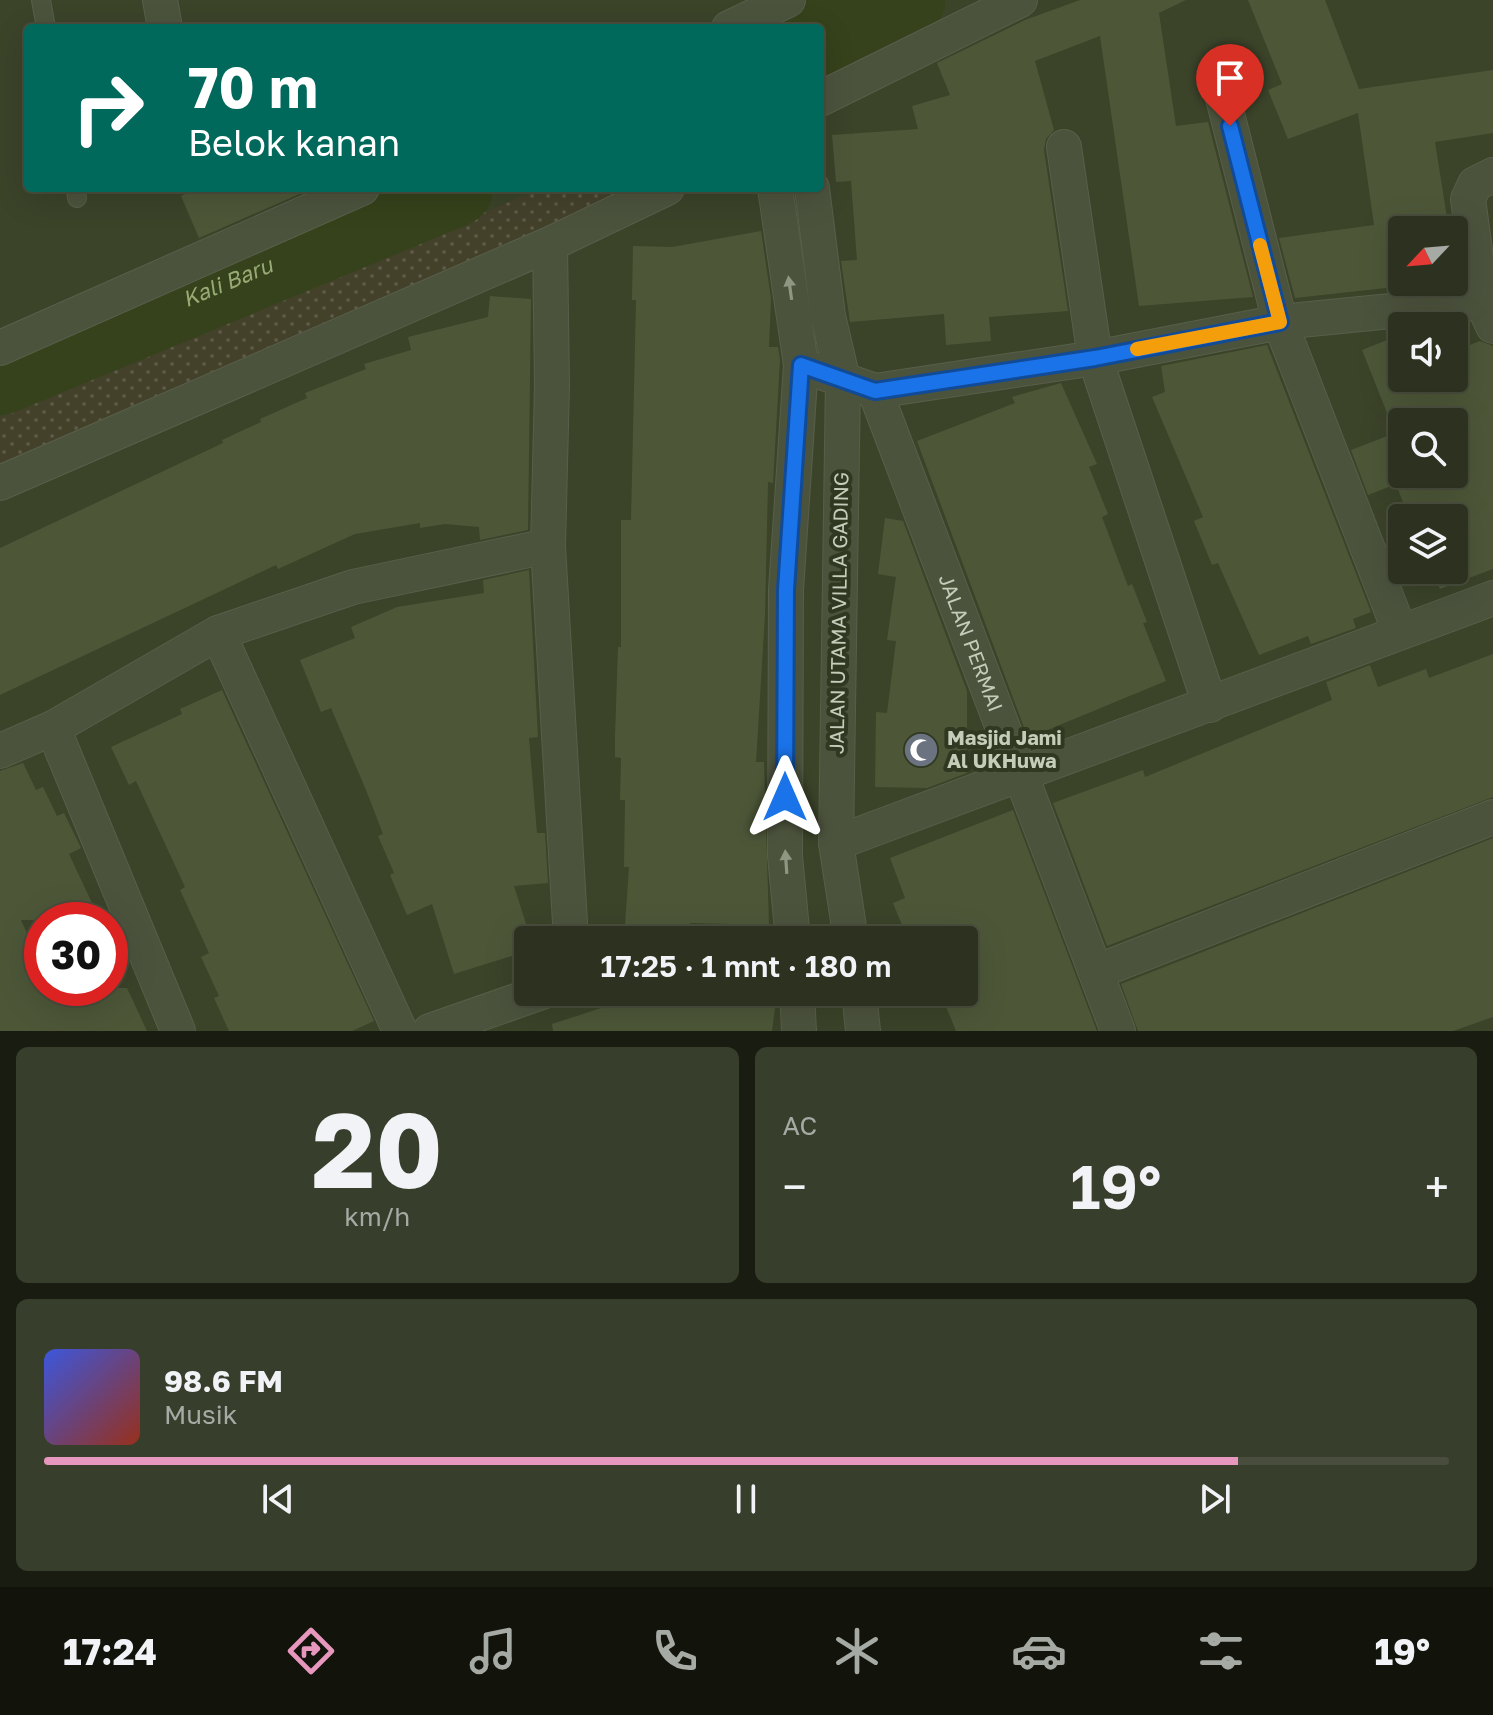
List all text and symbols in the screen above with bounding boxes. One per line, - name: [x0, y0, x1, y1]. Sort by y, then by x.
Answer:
- pin: [1196, 44, 1264, 126]
- text: 70 m: [188, 53, 318, 120]
- icon: right: [56, 56, 160, 160]
- icon: arrive: [1208, 56, 1252, 100]
- text: Belok kanan: [188, 121, 400, 164]
- north arrow: [1388, 216, 1468, 296]
- map controls: [1388, 216, 1468, 584]
- water label: Kali Baru: [178, 250, 278, 312]
- one-way arrow: [783, 275, 796, 300]
- button: sound: [1388, 312, 1468, 392]
- button: search: [1388, 408, 1468, 488]
- street label: JALAN UTAMA VILLA GADING: [824, 472, 852, 754]
- button: layers: [1388, 504, 1468, 584]
- street label: JALAN PERMAI: [935, 570, 1009, 715]
- place label: Masjid Jami Al UKHuwa: [947, 725, 1062, 772]
- mosque icon: Masjid Jami Al UKHuwa: [902, 731, 940, 769]
- position arrow: [743, 755, 827, 839]
- one-way arrow: [779, 849, 792, 874]
- speed limit sign: 30: [24, 902, 128, 1006]
- text: 17:25 · 1 mnt · 180 m: [600, 948, 892, 984]
- text: 20: [312, 1086, 443, 1211]
- text: AC: [783, 1110, 817, 1141]
- text: 19°: [1070, 1150, 1161, 1222]
- text: −: [783, 1160, 807, 1213]
- text: +: [1425, 1160, 1449, 1213]
- text: km/h: [344, 1201, 410, 1232]
- text: 98.6 FM: [164, 1363, 283, 1399]
- text: Musik: [164, 1399, 238, 1430]
- icon: previous: [256, 1477, 300, 1521]
- icon: pause: [724, 1477, 768, 1521]
- icon: next: [1193, 1477, 1237, 1521]
- icon: directions: [283, 1623, 339, 1679]
- icon: music: [465, 1623, 521, 1679]
- icon: phone: [647, 1623, 703, 1679]
- icon: climate: [829, 1623, 885, 1679]
- icon: car: [1011, 1623, 1067, 1679]
- icon: filters: [1193, 1623, 1249, 1679]
- text: 17:24: [63, 1630, 157, 1673]
- text: 19°: [1375, 1630, 1430, 1673]

